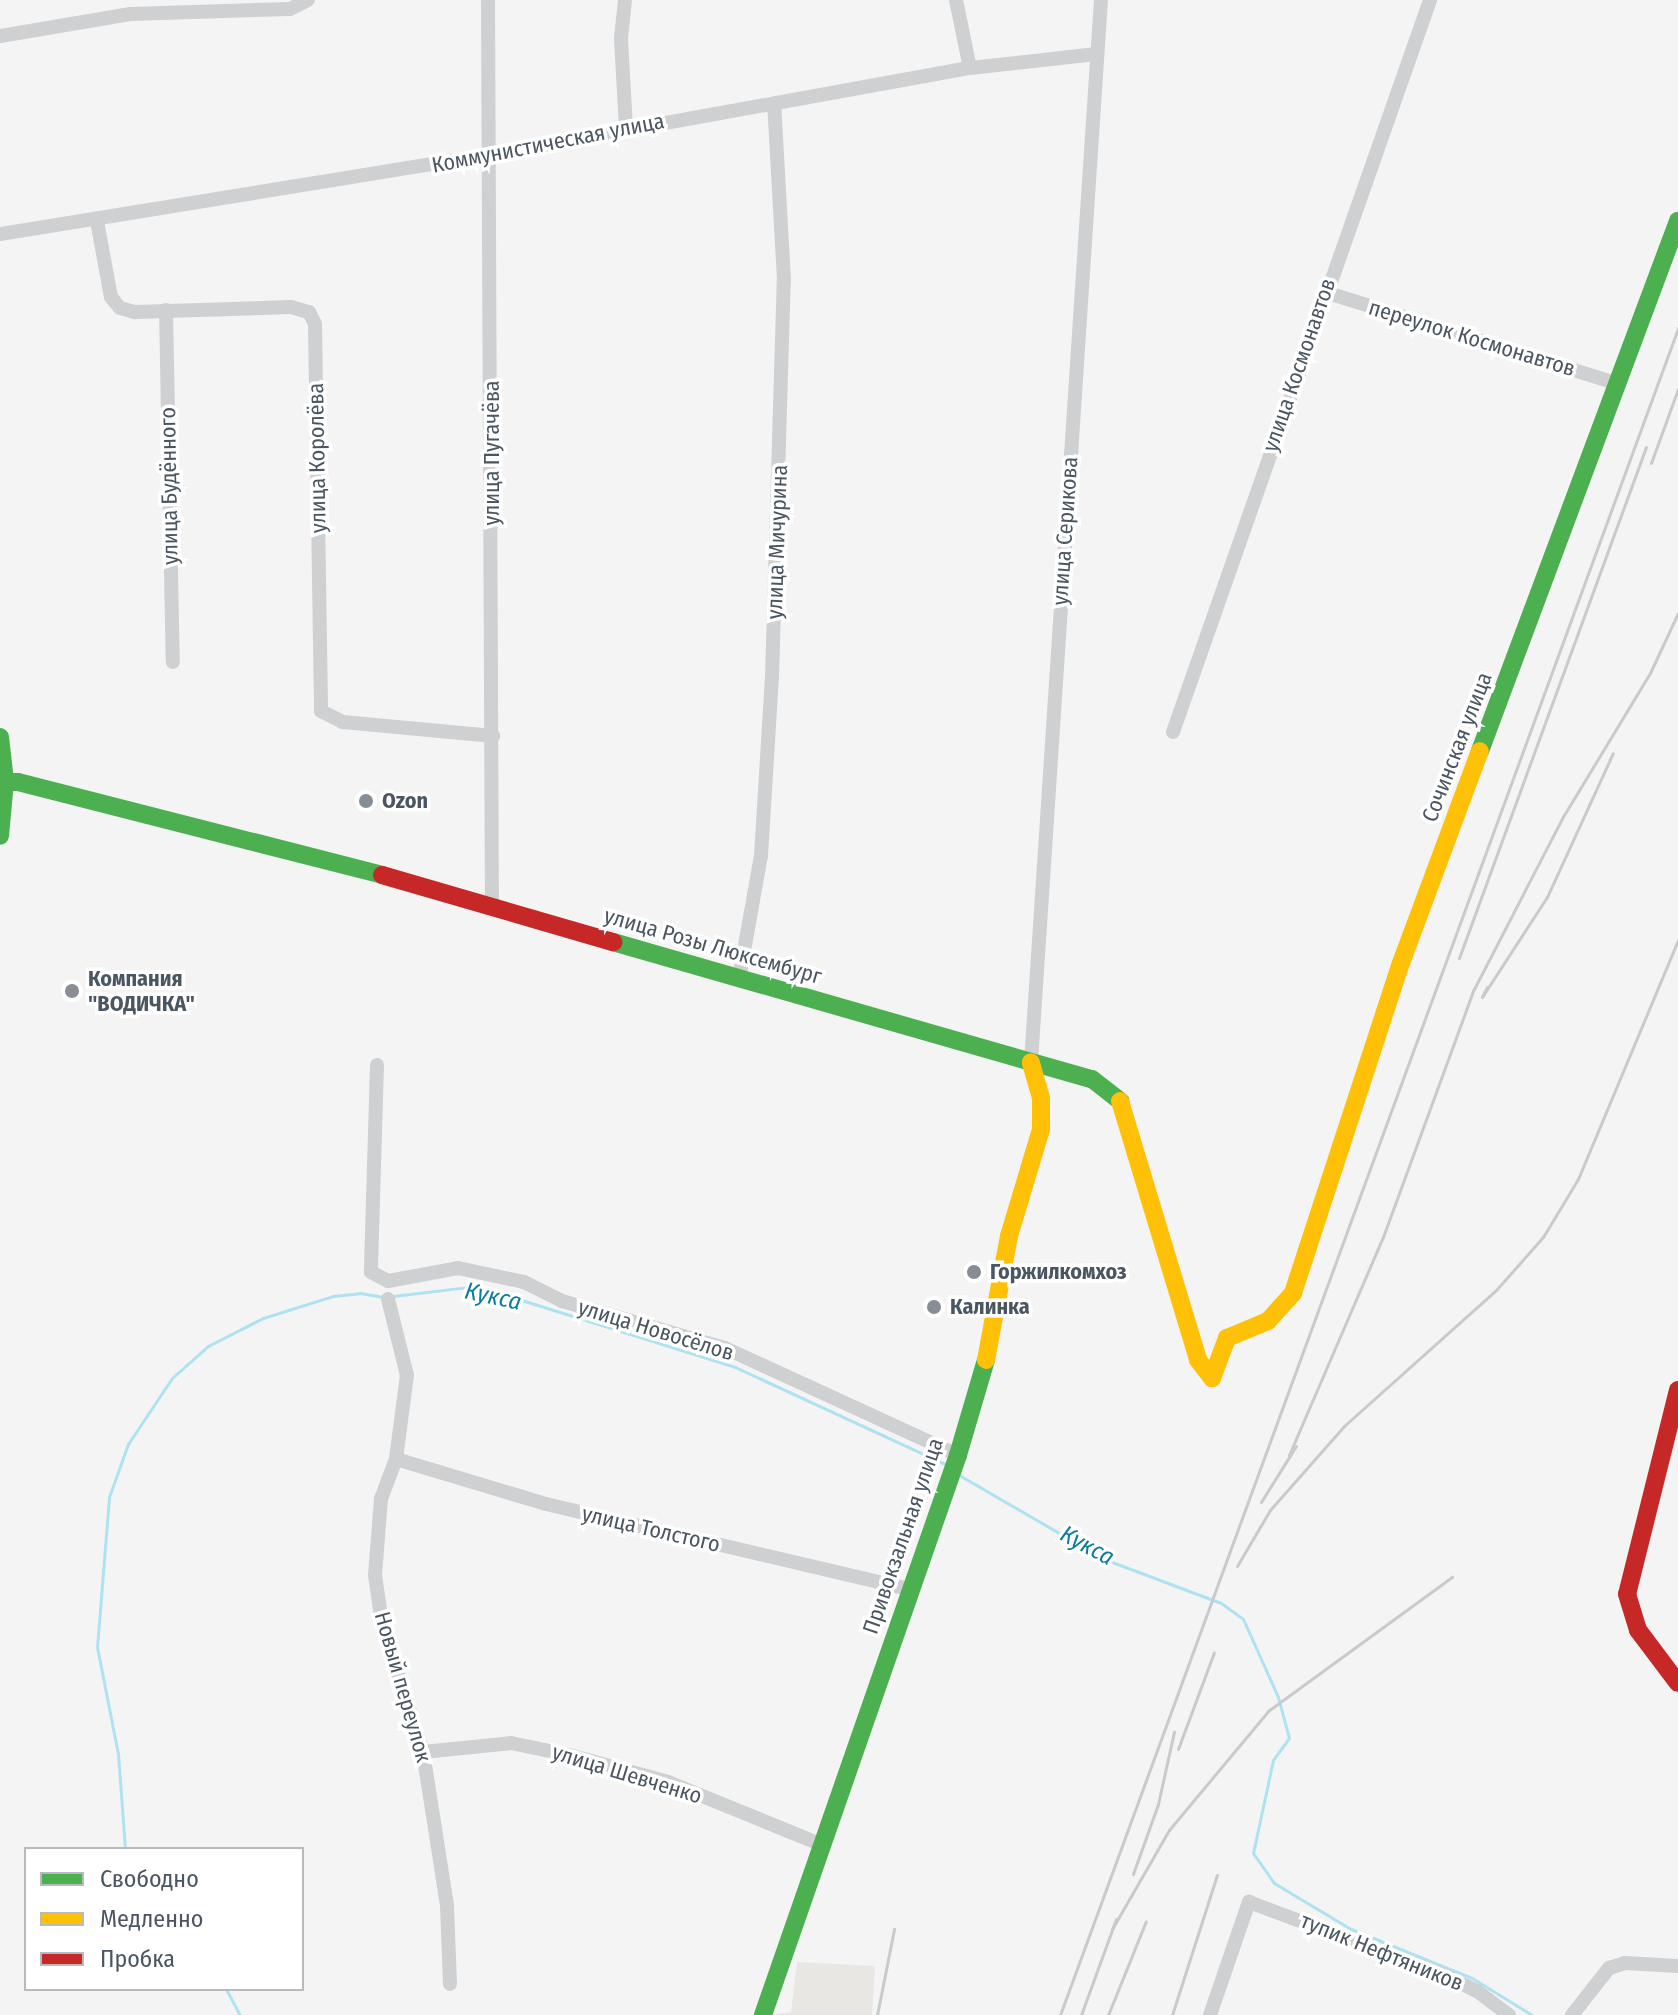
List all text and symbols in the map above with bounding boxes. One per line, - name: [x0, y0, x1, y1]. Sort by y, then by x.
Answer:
- street label: Коммунистическая улица: [430, 107, 666, 179]
- street label: улица Космонавтов: [1257, 275, 1341, 455]
- street label: переулок Космонавтов: [1366, 294, 1578, 382]
- street label: улица Пугачёва: [479, 380, 505, 526]
- street label: улица Королёва: [302, 383, 332, 533]
- street label: улица Будённого: [154, 407, 184, 565]
- street label: улица Серикова: [1047, 456, 1083, 606]
- street label: улица Мичурина: [761, 464, 793, 620]
- street label: Сочинская улица: [1416, 668, 1498, 826]
- place label: Ozon: [382, 788, 428, 814]
- marker: Ozon: [357, 792, 375, 810]
- street label: улица Розы Люксембург: [601, 902, 825, 990]
- place label: Компания "ВОДИЧКА": [88, 965, 195, 1016]
- marker: Компания "ВОДИЧКА": [63, 982, 81, 1000]
- place label: Горжилкомхоз: [990, 1259, 1127, 1285]
- marker: Горжилкомхоз: [965, 1263, 983, 1281]
- water label: Кукса: [462, 1277, 524, 1317]
- street label: улица Новосёлов: [575, 1294, 737, 1366]
- place label: Калинка: [950, 1294, 1030, 1320]
- marker: Калинка: [925, 1298, 943, 1316]
- street label: Привокзальная улица: [857, 1435, 949, 1637]
- street label: улица Толстого: [579, 1500, 723, 1558]
- water label: Кукса: [1055, 1520, 1119, 1572]
- street label: Новый переулок: [369, 1609, 437, 1765]
- street label: улица Шевченко: [549, 1739, 705, 1809]
- legend: [24, 1847, 304, 1991]
- text: Свободно: [100, 1865, 199, 1893]
- text: Медленно: [100, 1905, 203, 1933]
- street label: тупик Нефтяников: [1297, 1907, 1467, 1997]
- text: Пробка: [100, 1945, 175, 1973]

